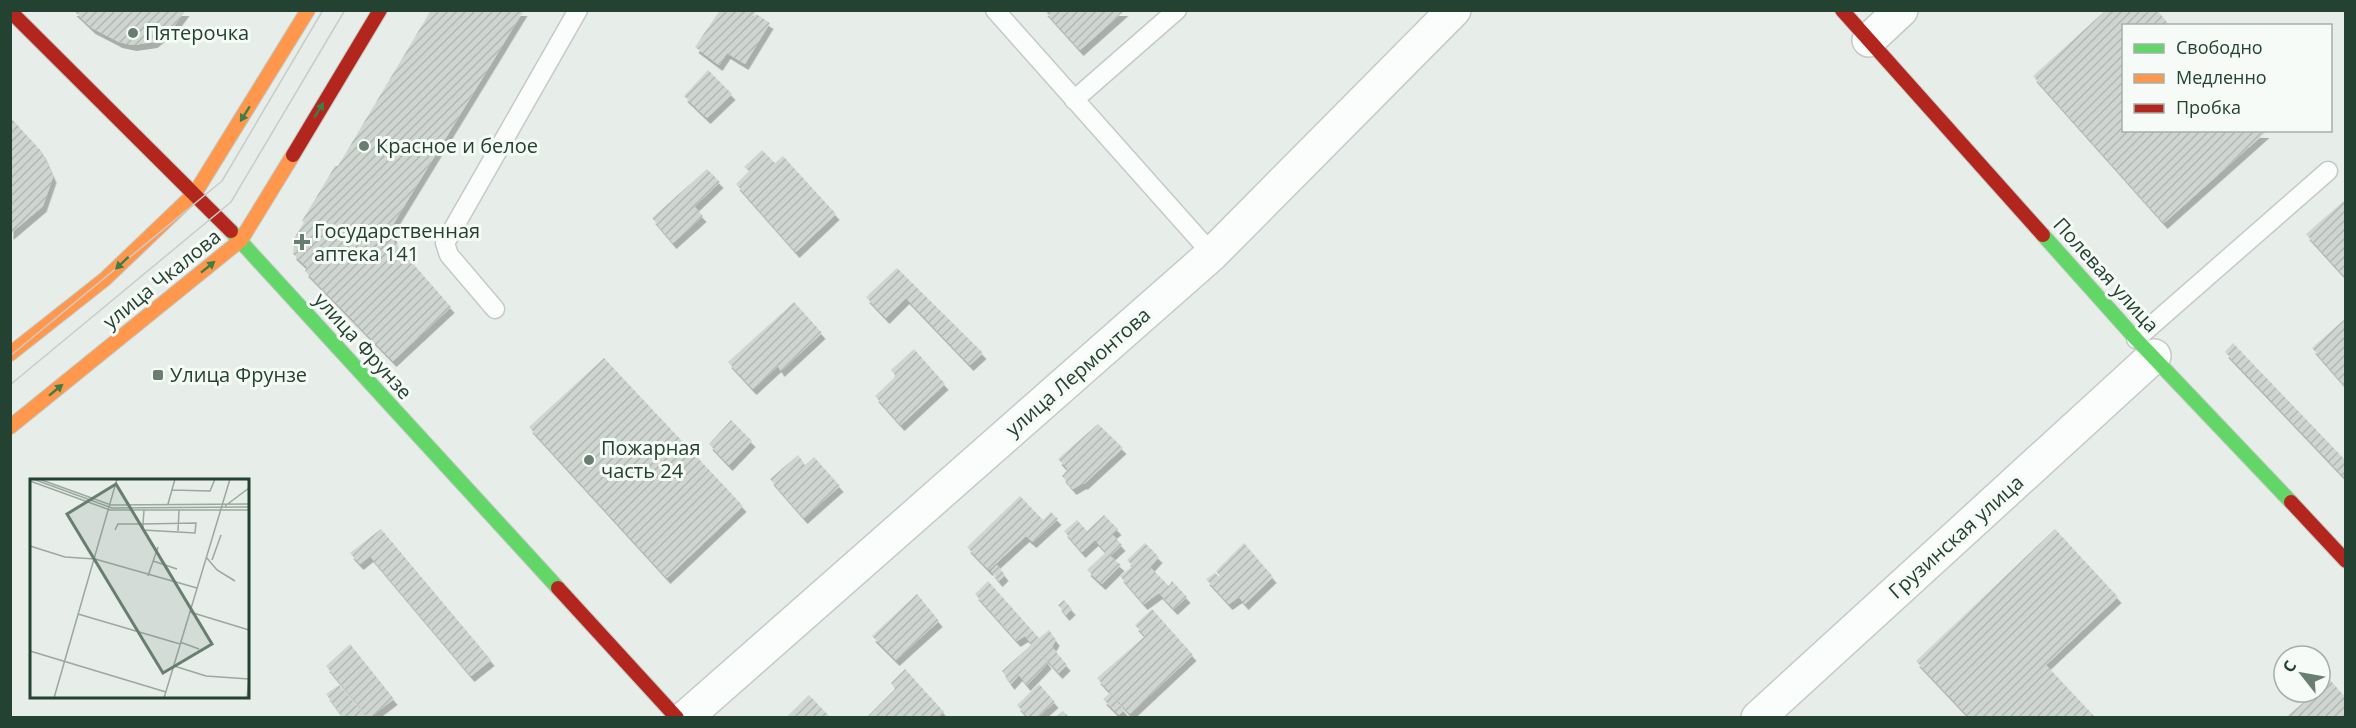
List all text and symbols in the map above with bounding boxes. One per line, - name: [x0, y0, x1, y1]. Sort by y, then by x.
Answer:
- place label: Пятерочка: [145, 19, 249, 46]
- legend: [2122, 24, 2332, 132]
- marker: Пятерочка: [126, 26, 140, 40]
- text: Свободно: [2176, 35, 2263, 59]
- text: Медленно: [2176, 65, 2267, 89]
- text: Пробка: [2176, 95, 2241, 119]
- one-way arrow: [314, 102, 325, 118]
- one-way arrow: [240, 106, 251, 122]
- place label: Красное и белое: [376, 132, 538, 159]
- marker: Красное и белое: [357, 139, 371, 153]
- street label: Полевая улица: [2048, 211, 2165, 338]
- place label: Государственная аптека 141: [314, 217, 480, 267]
- street label: улица Чкалова: [97, 223, 226, 335]
- marker: Государственная аптека 141: [295, 235, 309, 249]
- one-way arrow: [114, 256, 129, 270]
- one-way arrow: [200, 261, 215, 274]
- street label: улица Фрунзе: [308, 287, 418, 405]
- street label: улица Лермонтова: [999, 301, 1156, 442]
- place label: Улица Фрунзе: [170, 361, 307, 388]
- marker: Улица Фрунзе: [151, 368, 165, 382]
- one-way arrow: [48, 383, 64, 396]
- place label: Пожарная часть 24: [601, 434, 700, 484]
- marker: Пожарная часть 24: [582, 453, 596, 467]
- street label: Грузинская улица: [1882, 469, 2029, 604]
- inset map: [30, 479, 249, 698]
- north arrow: [2272, 644, 2332, 704]
- text: С: [2277, 656, 2301, 676]

